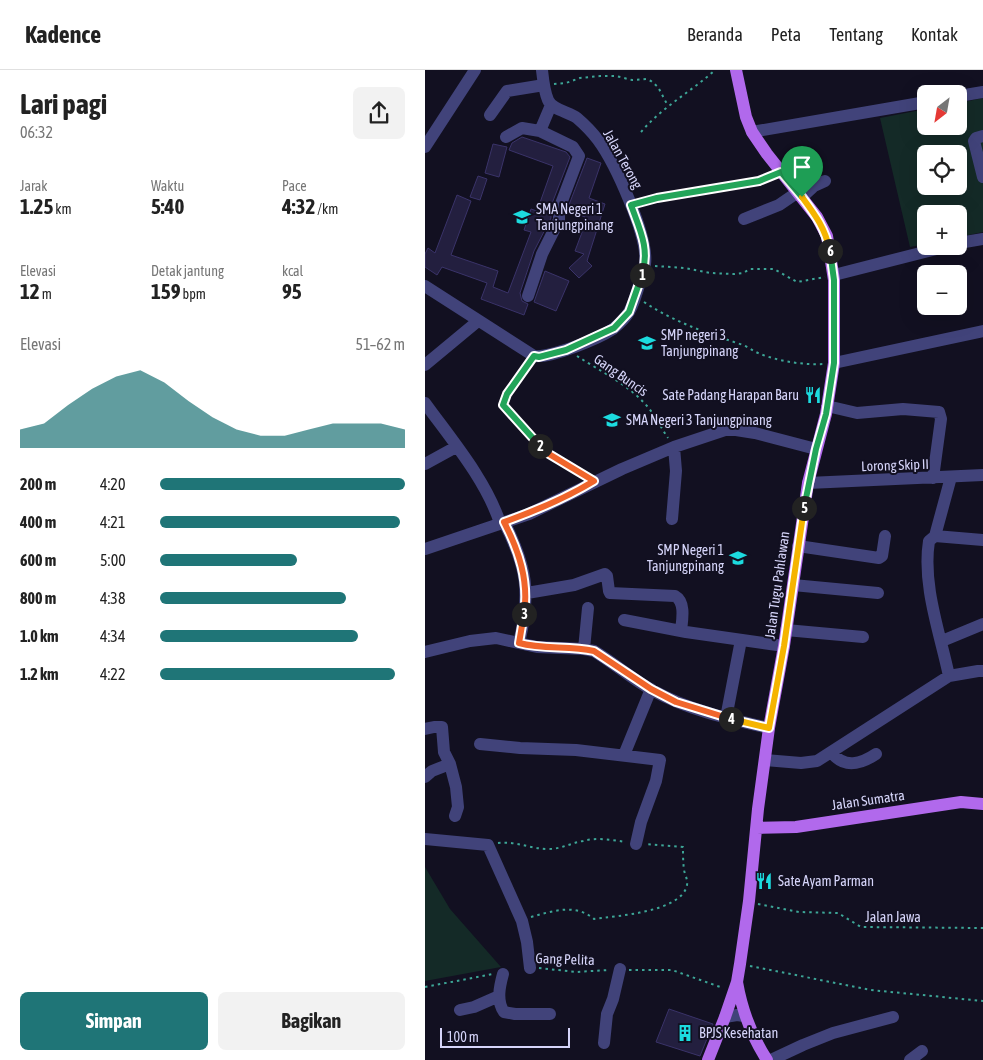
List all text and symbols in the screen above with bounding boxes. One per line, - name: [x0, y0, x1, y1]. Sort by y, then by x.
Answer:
- text: Kadence: [25, 21, 101, 48]
- text: Beranda: [687, 24, 743, 45]
- text: Peta: [771, 24, 801, 45]
- text: Tentang: [829, 24, 883, 45]
- text: Kontak: [911, 24, 958, 45]
- north arrow: [917, 85, 967, 135]
- map controls: [917, 85, 967, 315]
- button: share: [353, 87, 405, 139]
- text: Lari pagi: [20, 88, 107, 120]
- text: 06:32: [20, 123, 53, 141]
- street label: Jalan Terong: [600, 127, 646, 191]
- button: locate: [917, 145, 967, 195]
- pin: [781, 146, 823, 197]
- icon: arrive: [788, 153, 816, 181]
- text: Jarak: [20, 178, 48, 194]
- text: Waktu: [151, 178, 184, 194]
- text: Pace: [282, 178, 307, 194]
- text: 1.25: [20, 194, 53, 218]
- text: 5:40: [151, 194, 184, 218]
- text: 4:32: [282, 194, 315, 218]
- text: km: [53, 201, 72, 217]
- text: /km: [315, 201, 338, 217]
- place label: SMA Negeri 1 Tanjungpinang: [536, 201, 613, 233]
- button: +: [917, 205, 967, 255]
- school or university icon: SMA Negeri 1 Tanjungpinang: [512, 207, 532, 227]
- pin: 6: [817, 238, 843, 264]
- text: 6: [827, 243, 834, 259]
- pin: 1: [629, 262, 655, 288]
- text: Elevasi: [20, 263, 56, 279]
- text: Detak jantung: [151, 263, 224, 279]
- text: kcal: [282, 263, 303, 279]
- button: −: [917, 265, 967, 315]
- text: 1: [639, 267, 646, 283]
- text: 12: [20, 279, 40, 303]
- text: 159: [151, 279, 181, 303]
- text: 95: [282, 279, 302, 303]
- text: m: [40, 286, 52, 302]
- text: bpm: [181, 286, 206, 302]
- place label: SMP negeri 3 Tanjungpinang: [661, 327, 738, 359]
- school or university icon: SMP negeri 3 Tanjungpinang: [637, 333, 657, 353]
- text: Elevasi: [20, 335, 61, 353]
- text: 51–62 m: [356, 335, 405, 353]
- street label: Gang Buncis: [591, 351, 651, 399]
- restaurant icon: Sate Padang Harapan Baru: [803, 385, 823, 405]
- place label: Sate Padang Harapan Baru: [663, 387, 799, 403]
- school or university icon: SMA Negeri 3 Tanjungpinang: [602, 410, 622, 430]
- place label: SMA Negeri 3 Tanjungpinang: [626, 412, 772, 428]
- pin: 2: [527, 434, 553, 458]
- text: 2: [537, 438, 544, 454]
- street label: Lorong Skip II: [861, 456, 929, 474]
- text: 200 m: [20, 475, 56, 493]
- text: 4:20: [100, 475, 125, 493]
- pin: 5: [791, 496, 817, 520]
- text: 5: [801, 500, 808, 516]
- text: 400 m: [20, 513, 56, 531]
- text: 4:21: [100, 513, 125, 531]
- street label: Jalan Tugu Pahlawan: [762, 530, 792, 640]
- place label: SMP Negeri 1 Tanjungpinang: [647, 542, 724, 574]
- school or university icon: SMP Negeri 1 Tanjungpinang: [728, 548, 748, 568]
- text: 600 m: [20, 551, 56, 569]
- text: 5:00: [100, 551, 126, 569]
- text: 800 m: [20, 589, 56, 607]
- text: 4:38: [100, 589, 125, 607]
- pin: 3: [511, 602, 537, 626]
- text: 3: [521, 606, 528, 622]
- text: 1.0 km: [20, 627, 59, 645]
- text: 4:34: [100, 627, 125, 645]
- text: 1.2 km: [20, 665, 59, 683]
- text: 4:22: [100, 665, 125, 683]
- pin: 4: [719, 706, 743, 732]
- text: 4: [728, 711, 735, 727]
- street label: Jalan Sumatra: [830, 787, 906, 813]
- restaurant icon: Sate Ayam Parman: [754, 871, 774, 891]
- place label: Sate Ayam Parman: [778, 873, 874, 889]
- street label: Jalan Jawa: [865, 909, 921, 925]
- street label: Gang Pelita: [535, 950, 595, 968]
- button: Simpan: [20, 992, 208, 1050]
- button: Bagikan: [218, 992, 405, 1050]
- building icon: BPJS Kesehatan: [675, 1023, 695, 1043]
- scale bar: [440, 1025, 570, 1048]
- place label: BPJS Kesehatan: [699, 1025, 778, 1041]
- text: 100 m: [447, 1029, 479, 1045]

